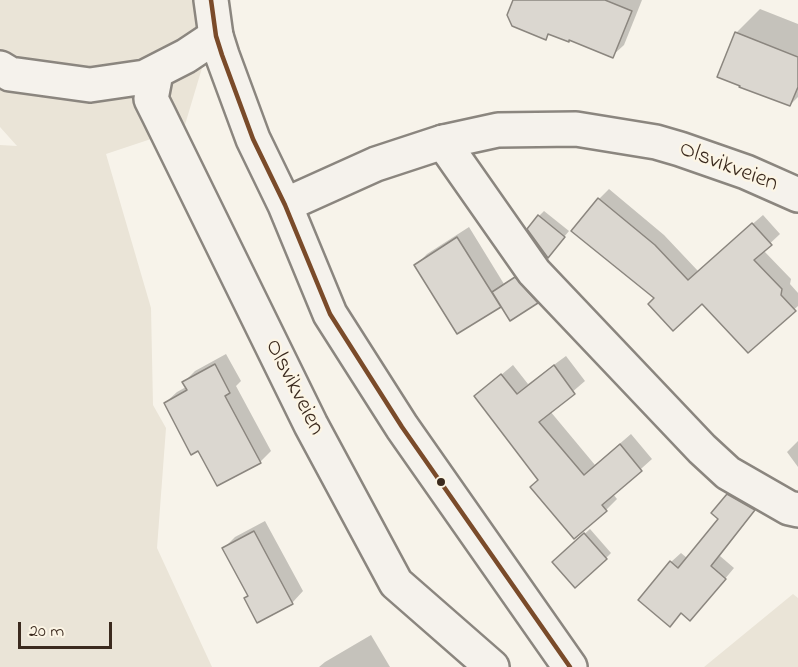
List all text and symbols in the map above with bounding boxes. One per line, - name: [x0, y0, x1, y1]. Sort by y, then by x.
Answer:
- street label: Olsvikveien: [674, 136, 782, 200]
- street label: Olsvikveien: [257, 335, 329, 441]
- unlabelled marker: [435, 476, 447, 488]
- scale bar: [21, 610, 116, 648]
- text: 20 m: [29, 619, 64, 645]

